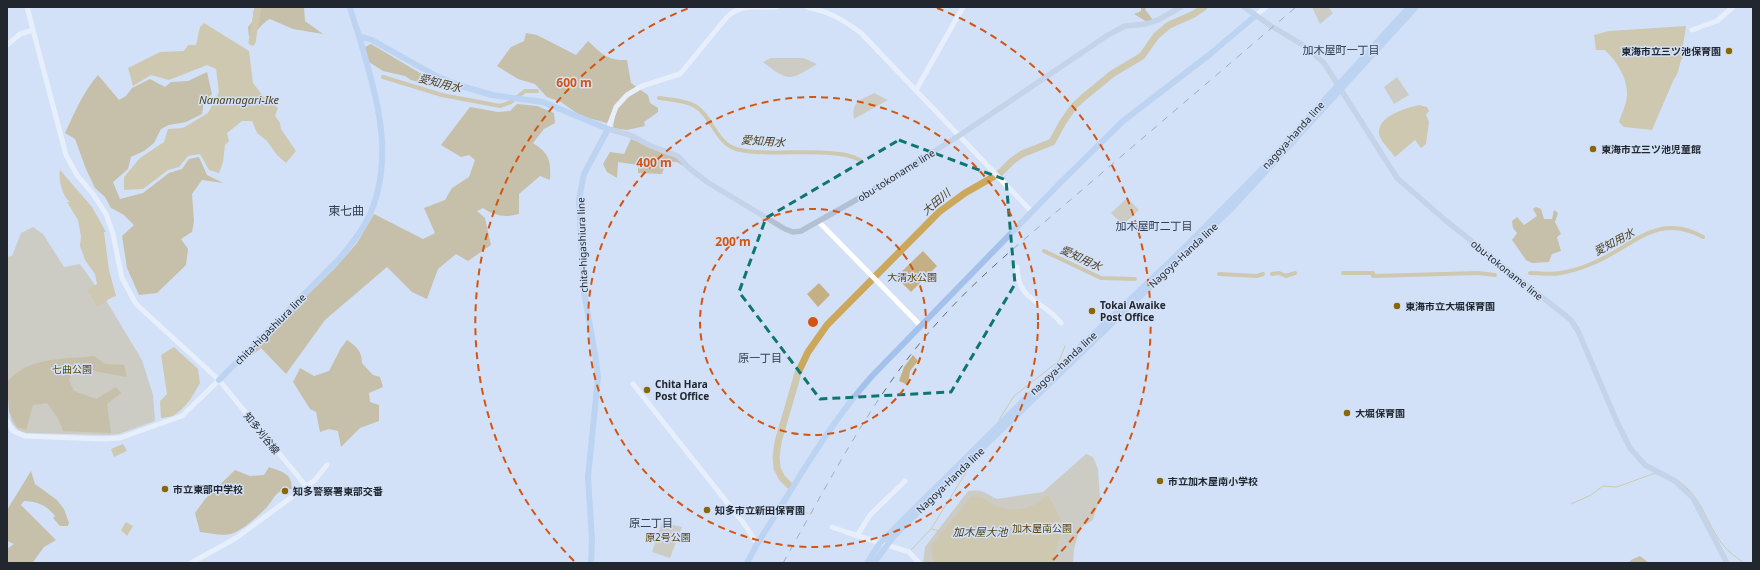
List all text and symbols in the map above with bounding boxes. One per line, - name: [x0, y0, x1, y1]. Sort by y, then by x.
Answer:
- district label: 加木屋町一丁目: [1303, 42, 1380, 57]
- place label: 東海市立三ツ池保育園: [1621, 44, 1721, 58]
- marker: 東海市立三ツ池保育園: [1724, 46, 1734, 56]
- water label: 愛知用水: [417, 70, 464, 95]
- text: 600 m: [556, 74, 592, 91]
- water label: Nanamagari-Ike: [199, 92, 280, 107]
- street label: nagoya-handa line: [1259, 98, 1328, 172]
- water label: 愛知用水: [741, 131, 787, 150]
- place label: 東海市立三ツ池児童館: [1601, 142, 1701, 156]
- marker: 東海市立三ツ池児童館: [1588, 144, 1598, 154]
- street label: obu-tokoname line: [855, 145, 938, 205]
- text: 400 m: [636, 154, 672, 171]
- water label: 大田川: [918, 185, 954, 218]
- street label: chita-higashiura line: [573, 197, 591, 293]
- district label: 東七曲: [328, 202, 364, 219]
- district label: 加木屋町二丁目: [1116, 218, 1193, 233]
- street label: Nagoya-Handa line: [1145, 219, 1221, 291]
- water label: 愛知用水: [1591, 224, 1638, 259]
- text: 200 m: [715, 233, 751, 250]
- street label: obu-tokoname line: [1468, 237, 1546, 304]
- water label: 愛知用水: [1058, 241, 1105, 274]
- park label: 大清水公園: [887, 270, 937, 284]
- street label: chita-higashiura line: [231, 290, 309, 368]
- place label: Tokai Awaike Post Office: [1100, 298, 1166, 324]
- place label: 東海市立大堀保育園: [1405, 299, 1495, 313]
- marker: 東海市立大堀保育園: [1392, 301, 1402, 311]
- marker: Tokai Awaike Post Office: [1087, 306, 1097, 316]
- centre of rings: [806, 315, 820, 329]
- street label: nagoya-handa line: [1026, 328, 1100, 398]
- district label: 原一丁目: [738, 350, 782, 365]
- park label: 七曲公園: [52, 362, 92, 376]
- place label: Chita Hara Post Office: [655, 377, 709, 403]
- marker: Chita Hara Post Office: [642, 385, 652, 395]
- place label: 大堀保育園: [1355, 406, 1405, 420]
- marker: 大堀保育園: [1342, 408, 1352, 418]
- street label: 知多刈谷線: [241, 409, 283, 457]
- street label: Nagoya-Handa line: [913, 444, 987, 516]
- place label: 市立加木屋南小学校: [1168, 474, 1258, 488]
- marker: 市立加木屋南小学校: [1155, 476, 1165, 486]
- place label: 市立東部中学校: [173, 482, 243, 496]
- marker: 市立東部中学校: [160, 484, 170, 494]
- place label: 知多警察署東部交番: [293, 484, 383, 498]
- marker: 知多警察署東部交番: [280, 486, 290, 496]
- place label: 知多市立新田保育園: [715, 503, 805, 517]
- marker: 知多市立新田保育園: [702, 505, 712, 515]
- district label: 原二丁目: [629, 515, 673, 530]
- park label: 加木屋南公園: [1012, 521, 1072, 535]
- water label: 加木屋大池: [953, 524, 1008, 539]
- park label: 原2号公園: [645, 530, 691, 544]

